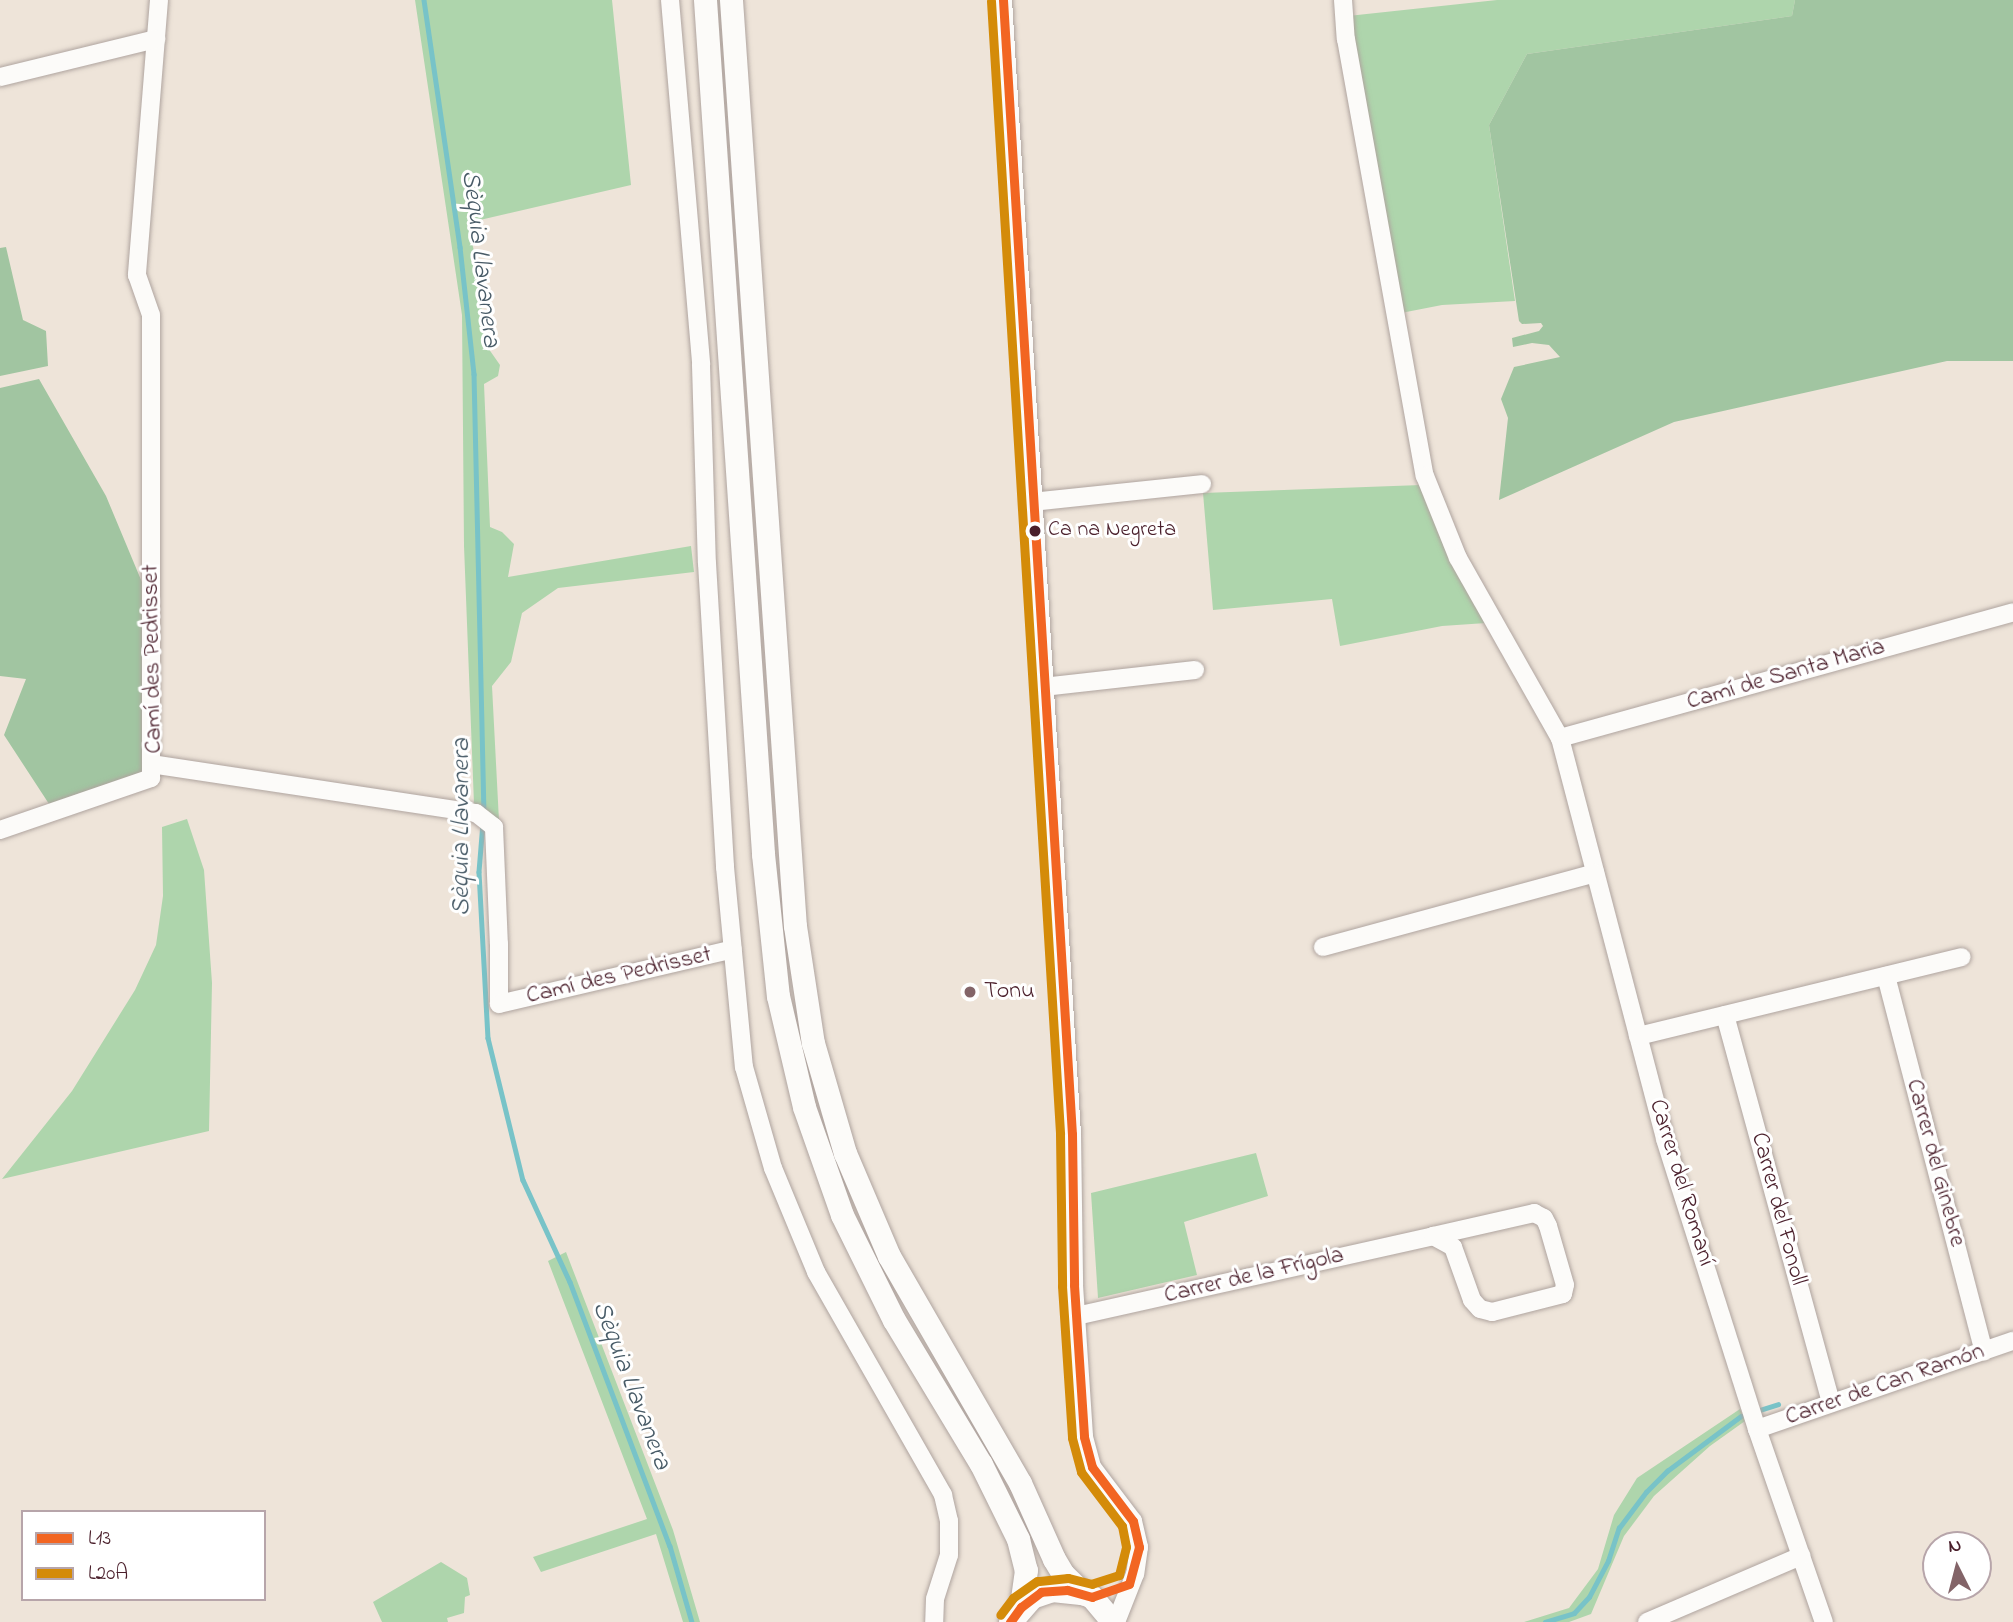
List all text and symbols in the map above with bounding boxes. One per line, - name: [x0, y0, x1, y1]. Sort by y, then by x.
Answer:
- water label: Sèquia Llavanera: [453, 169, 505, 349]
- place label: Ca na Negreta: [1048, 518, 1176, 544]
- marker: Ca na Negreta: [1028, 524, 1042, 538]
- street label: Camí des Pedrisset: [137, 564, 169, 754]
- street label: Camí de Santa Maria: [1684, 633, 1888, 717]
- water label: Sèquia Llavanera: [447, 738, 479, 916]
- street label: Camí des Pedrisset: [524, 941, 714, 1011]
- place label: Tonu: [984, 978, 1035, 1006]
- marker: Tonu: [962, 984, 978, 1000]
- street label: Carrer del Ginebre: [1899, 1076, 1971, 1250]
- street label: Carrer del Romaní: [1642, 1096, 1720, 1270]
- street label: Carrer del Fonoll: [1744, 1129, 1812, 1289]
- street label: Carrer de la Frígola: [1161, 1241, 1347, 1311]
- water label: Sèquia Llavanera: [584, 1297, 676, 1475]
- street label: Carrer de Can Ramón: [1782, 1337, 1988, 1433]
- legend: [21, 1510, 266, 1601]
- text: L13: [88, 1524, 111, 1554]
- north arrow: [1922, 1531, 1992, 1601]
- text: N: [1947, 1533, 1963, 1561]
- text: L20A: [88, 1559, 128, 1589]

